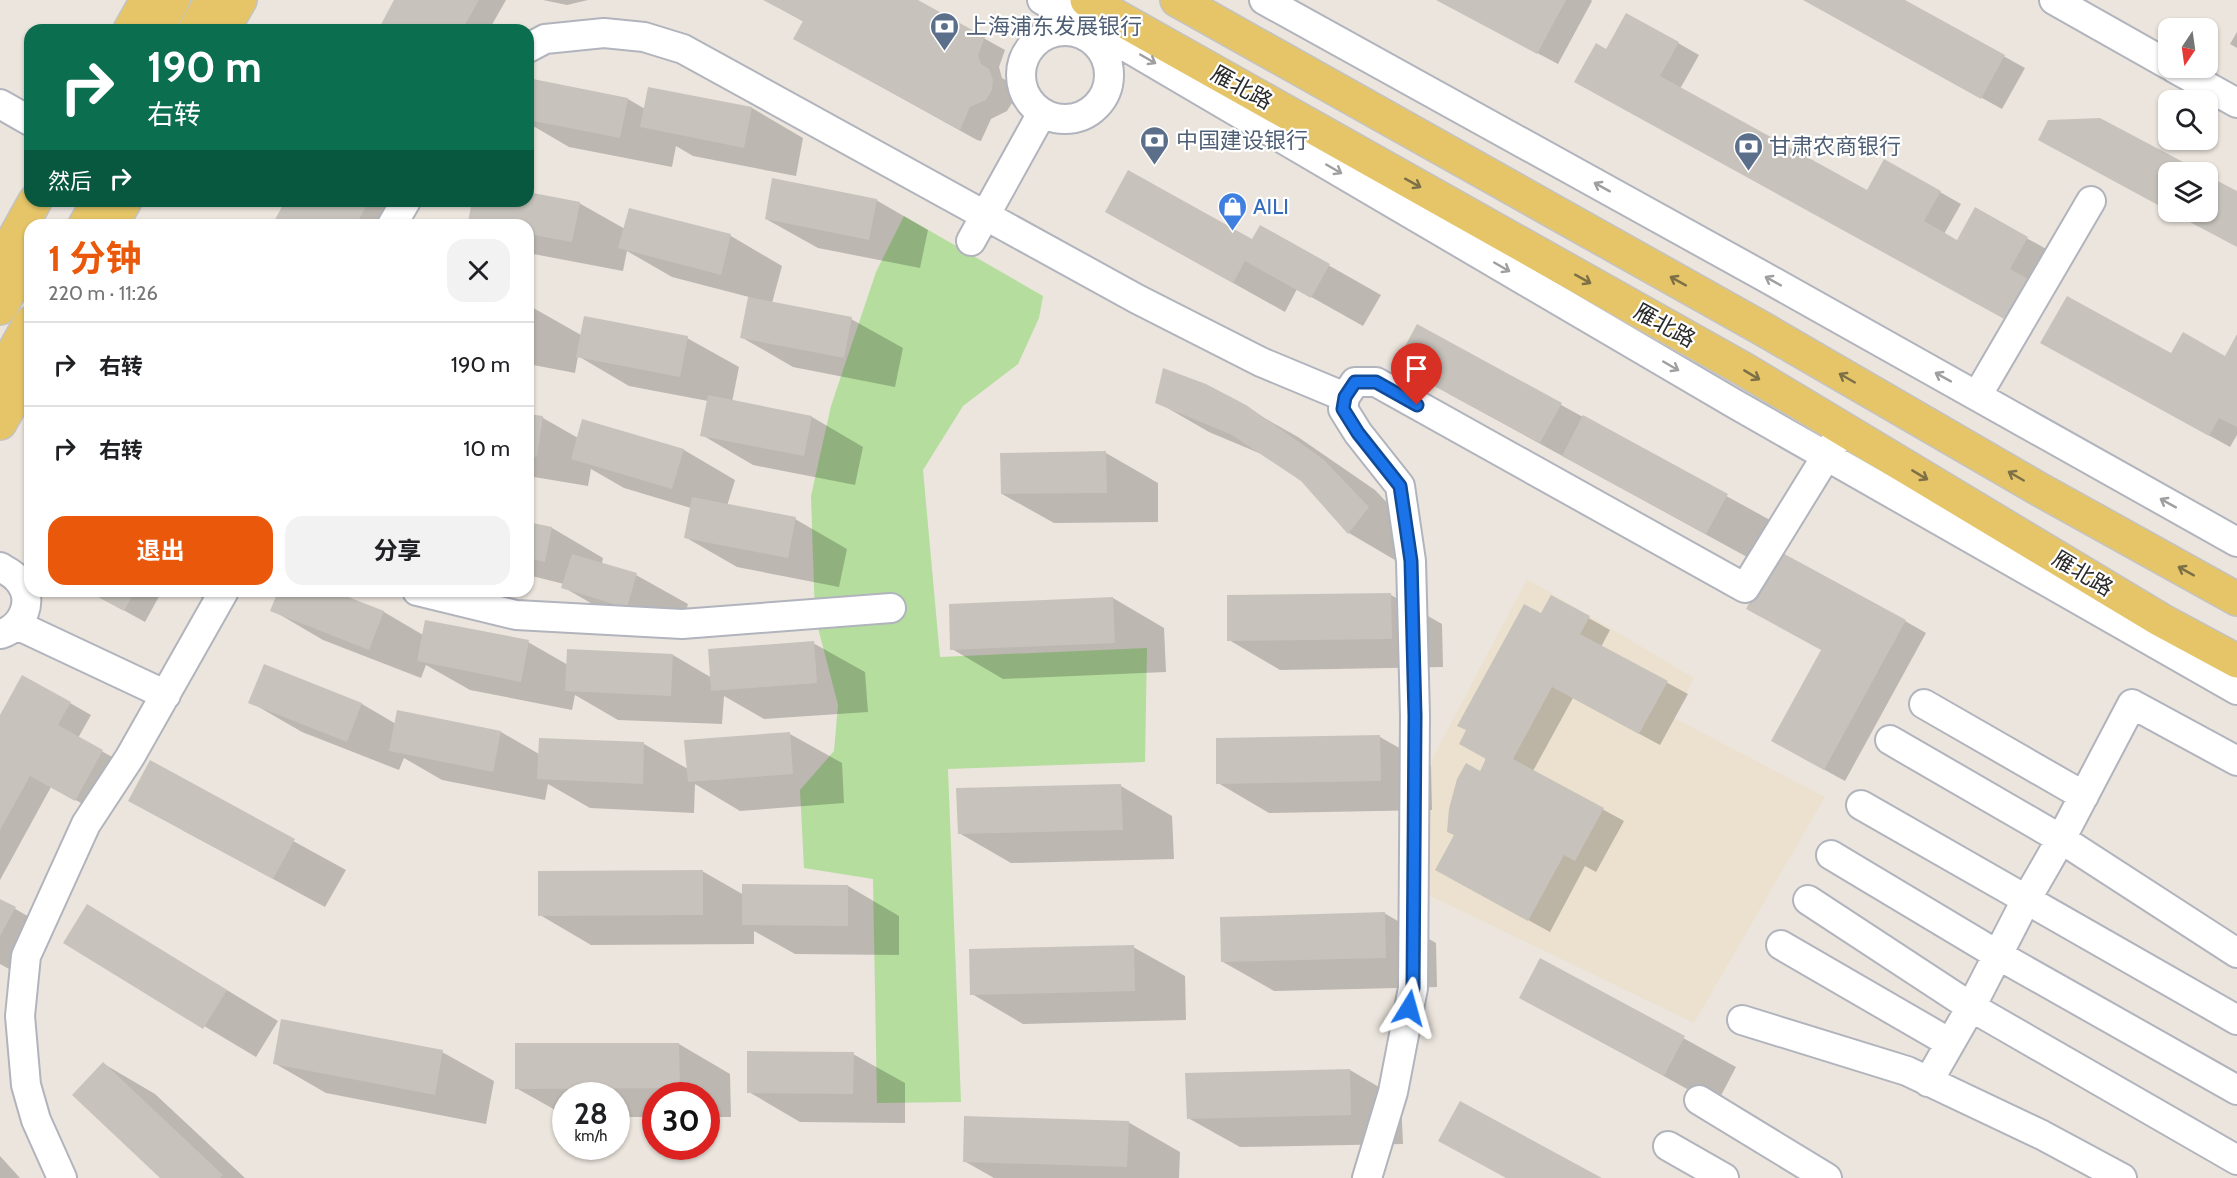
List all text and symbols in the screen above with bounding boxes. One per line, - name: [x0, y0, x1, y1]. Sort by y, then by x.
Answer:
- bank icon: 上海浦东发展银行: [929, 10, 961, 52]
- place label: 上海浦东发展银行: [966, 13, 1142, 40]
- north arrow: [2158, 18, 2218, 78]
- map controls: [2158, 18, 2218, 222]
- text: 190 m: [147, 41, 262, 93]
- icon: right: [48, 48, 126, 126]
- one-way arrow: [1139, 54, 1156, 66]
- street label: 雁北路: [1206, 60, 1277, 115]
- button: search: [2158, 90, 2218, 150]
- text: 右转: [147, 98, 201, 131]
- bank icon: 中国建设银行: [1139, 124, 1171, 166]
- place label: 中国建设银行: [1176, 127, 1308, 154]
- bank icon: 甘肃农商银行: [1732, 130, 1764, 172]
- place label: 甘肃农商银行: [1769, 133, 1901, 160]
- icon: right: [104, 162, 137, 195]
- button: layers: [2158, 162, 2218, 222]
- one-way arrow: [1325, 163, 1342, 175]
- text: 然后: [48, 168, 92, 195]
- one-way arrow: [1403, 178, 1421, 189]
- one-way arrow: [1594, 181, 1611, 193]
- shop icon: AILI: [1216, 190, 1248, 232]
- place label: AILI: [1253, 193, 1289, 220]
- text: 1 分钟: [48, 236, 141, 280]
- button: close: [447, 239, 510, 302]
- one-way arrow: [1494, 262, 1511, 274]
- one-way arrow: [1573, 274, 1591, 285]
- one-way arrow: [1669, 275, 1687, 286]
- one-way arrow: [1765, 275, 1782, 287]
- text: 220 m · 11:26: [48, 281, 158, 305]
- street label: 雁北路: [1629, 298, 1700, 353]
- pin: [1391, 343, 1442, 405]
- icon: right: [48, 348, 81, 381]
- text: 190 m: [451, 351, 510, 378]
- icon: arrive: [1400, 352, 1433, 385]
- text: 右转: [99, 353, 143, 380]
- one-way arrow: [1662, 360, 1679, 372]
- one-way arrow: [1743, 369, 1760, 381]
- one-way arrow: [1935, 370, 1952, 382]
- one-way arrow: [1839, 372, 1856, 384]
- icon: right: [48, 432, 81, 465]
- text: 10 m: [463, 435, 510, 462]
- text: 右转: [99, 437, 143, 464]
- one-way arrow: [1911, 469, 1928, 481]
- one-way arrow: [2007, 470, 2025, 481]
- one-way arrow: [2160, 497, 2177, 509]
- button: 退出: [48, 516, 273, 585]
- button: 分享: [285, 516, 510, 585]
- street label: 雁北路: [2047, 545, 2118, 602]
- one-way arrow: [2178, 565, 2195, 577]
- position arrow: [1377, 976, 1441, 1040]
- speed limit sign: 30: [642, 1082, 720, 1160]
- text: 28: [574, 1095, 608, 1132]
- text: km/h: [575, 1127, 607, 1145]

